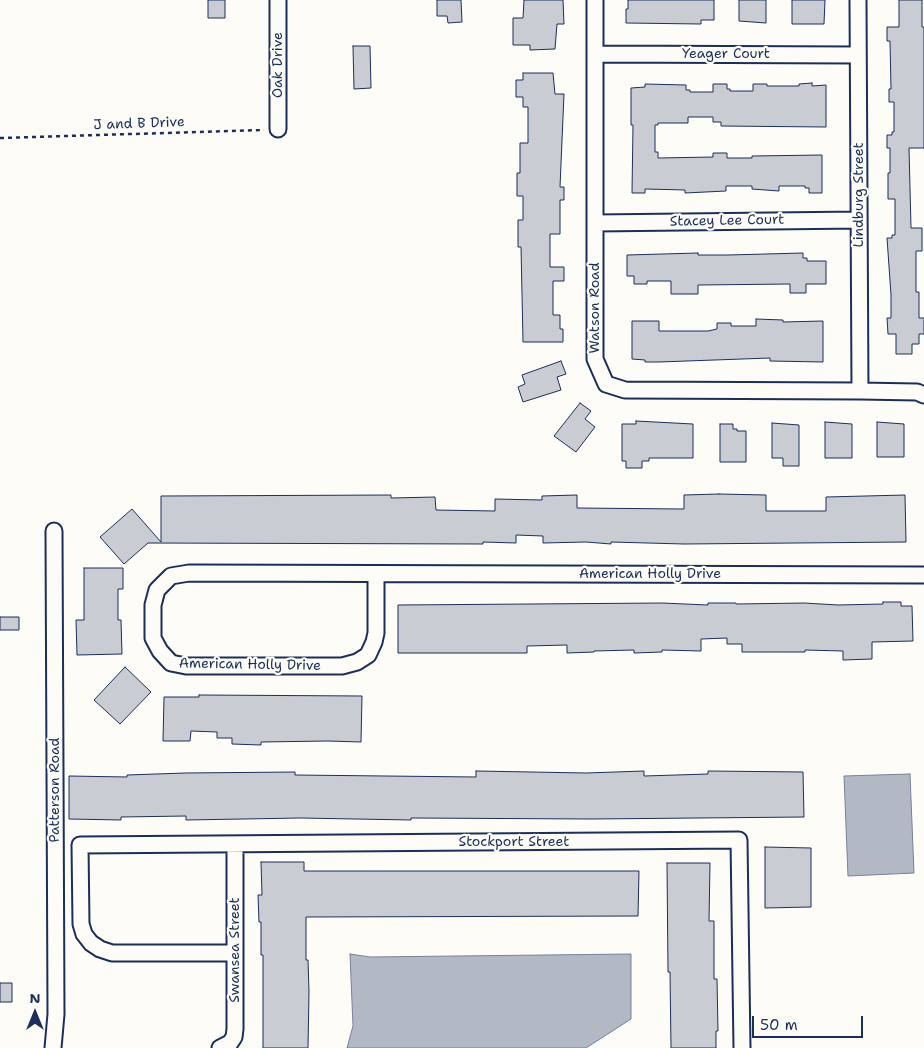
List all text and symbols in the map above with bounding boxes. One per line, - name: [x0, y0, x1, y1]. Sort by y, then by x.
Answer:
- street label: Oak Drive: [270, 32, 286, 98]
- street label: Yeager Court: [682, 46, 770, 62]
- street label: J and B Drive: [93, 114, 185, 134]
- street label: Lindburg Street: [851, 142, 867, 248]
- street label: Stacey Lee Court: [670, 212, 784, 230]
- street label: Watson Road: [587, 262, 603, 354]
- street label: American Holly Drive: [579, 566, 721, 582]
- street label: American Holly Drive: [179, 655, 321, 675]
- street label: Patterson Road: [47, 738, 63, 842]
- street label: Stockport Street: [459, 834, 569, 850]
- street label: Swansea Street: [227, 897, 243, 1003]
- north arrow: [10, 988, 60, 1038]
- text: N: [29, 989, 41, 1007]
- scale bar: [754, 1006, 865, 1038]
- text: 50 m: [760, 1015, 798, 1035]

